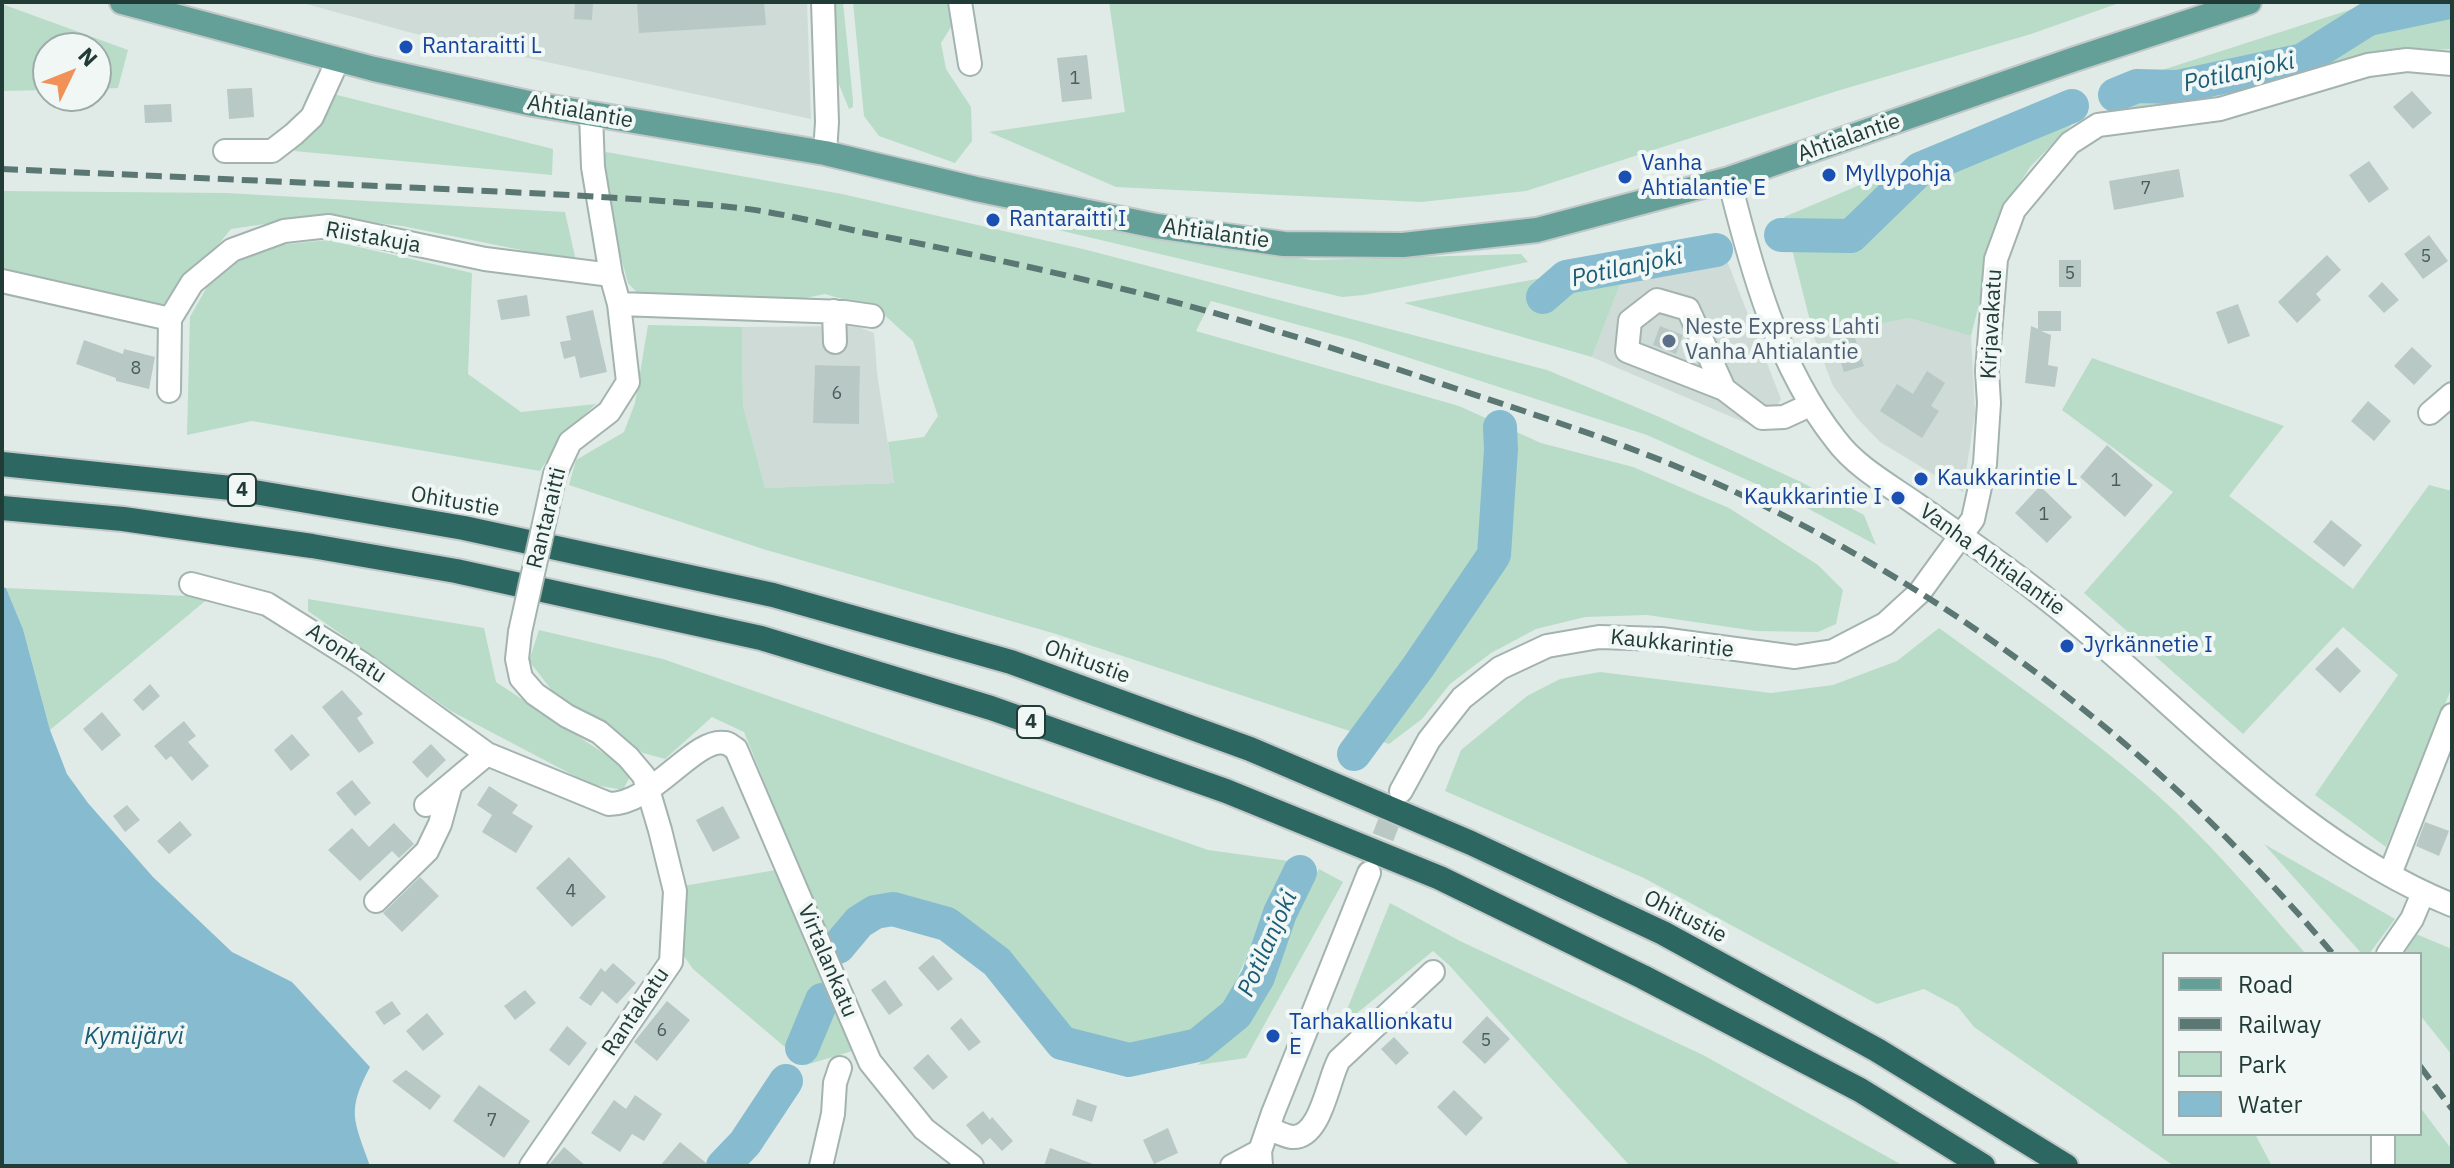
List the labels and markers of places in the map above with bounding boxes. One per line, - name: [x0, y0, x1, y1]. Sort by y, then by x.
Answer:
- place label: Rantaraitti L: [422, 34, 542, 60]
- marker: Rantaraitti L: [397, 38, 415, 56]
- place label: Vanha Ahtialantie E: [1641, 151, 1766, 202]
- place label: Myllypohja: [1845, 162, 1951, 188]
- marker: Myllypohja: [1820, 166, 1838, 184]
- marker: Vanha Ahtialantie E: [1616, 168, 1634, 186]
- place label: Rantaraitti I: [1009, 207, 1127, 233]
- marker: Rantaraitti I: [984, 211, 1002, 229]
- place label: Neste Express Lahti Vanha Ahtialantie: [1685, 315, 1880, 366]
- marker: Neste Express Lahti Vanha Ahtialantie: [1660, 332, 1678, 350]
- place label: Kaukkarintie L: [1937, 466, 2077, 492]
- marker: Kaukkarintie L: [1912, 470, 1930, 488]
- place label: Kaukkarintie I: [1744, 485, 1882, 511]
- marker: Kaukkarintie I: [1889, 489, 1907, 507]
- place label: Jyrkännetie I: [2083, 633, 2213, 659]
- marker: Jyrkännetie I: [2058, 637, 2076, 655]
- place label: Tarhakallionkatu E: [1289, 1010, 1453, 1062]
- marker: Tarhakallionkatu E: [1264, 1027, 1282, 1045]

